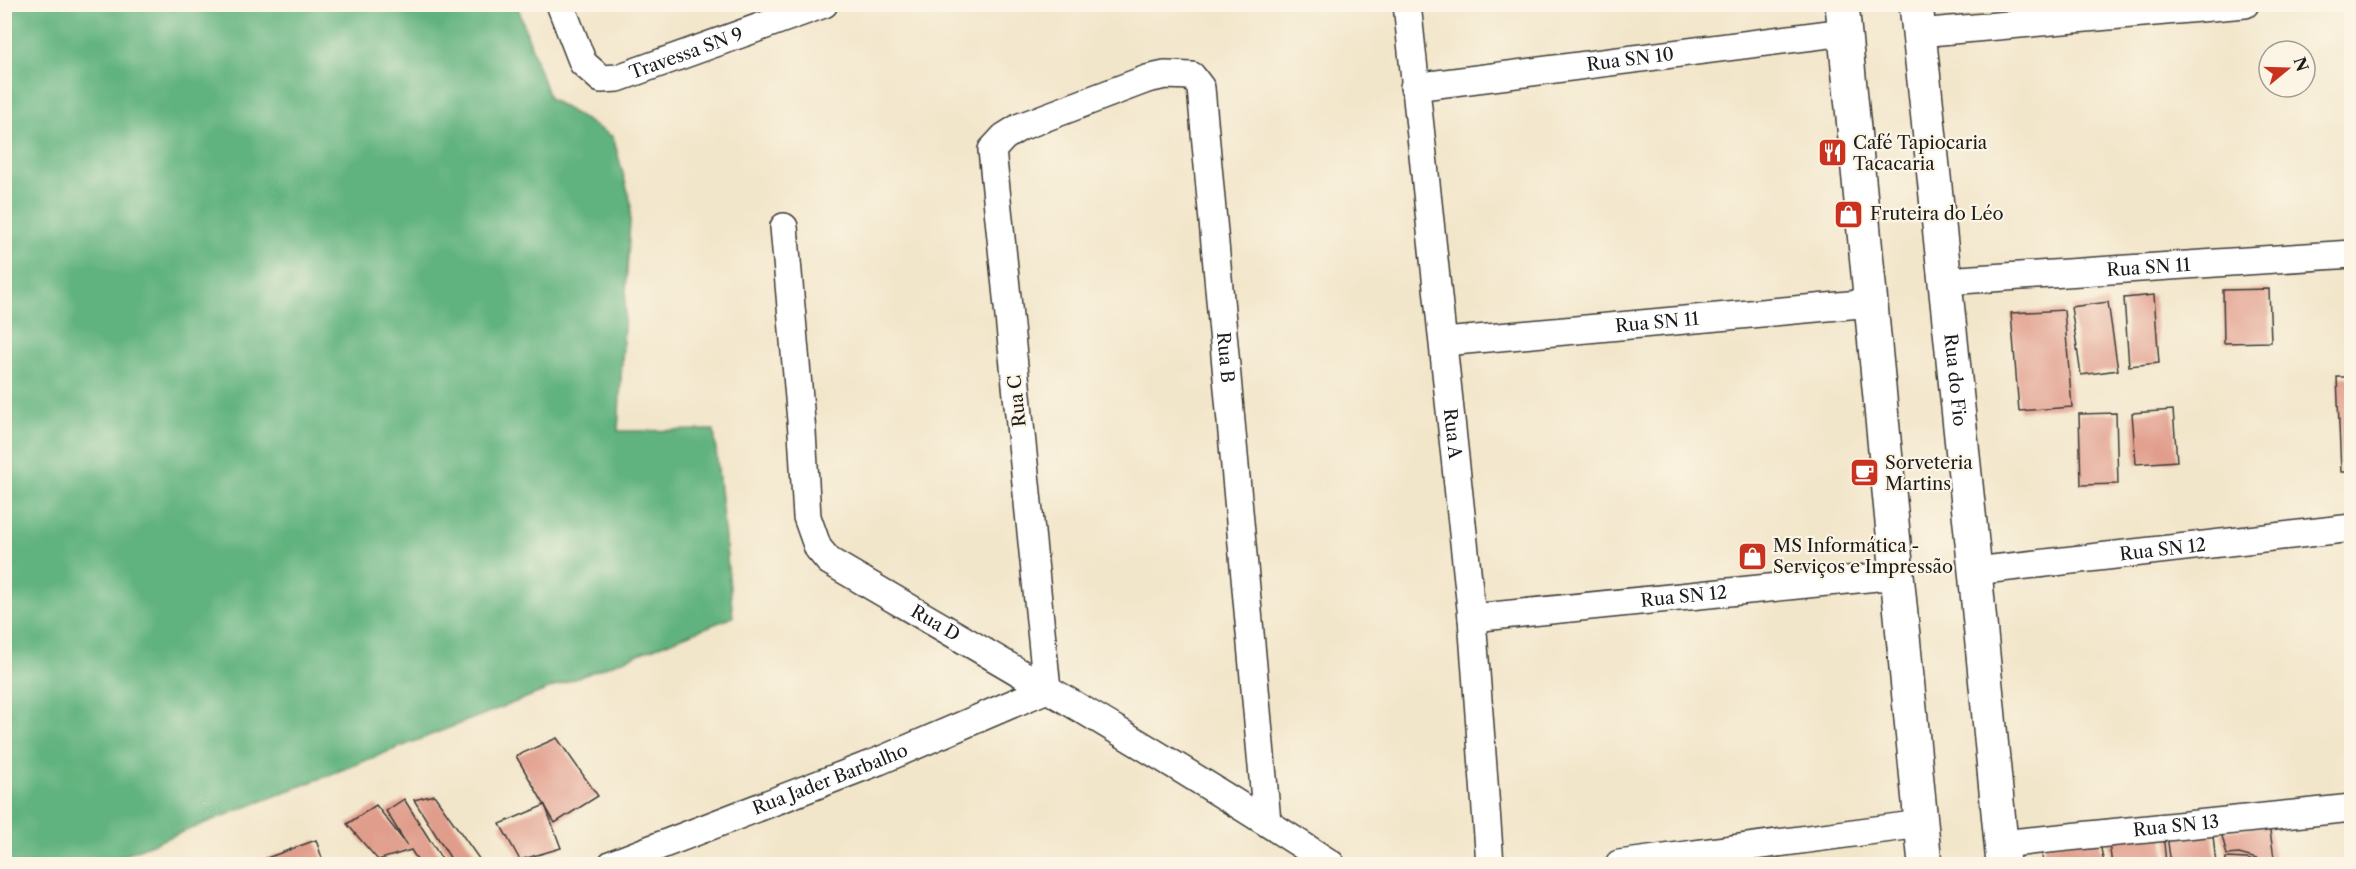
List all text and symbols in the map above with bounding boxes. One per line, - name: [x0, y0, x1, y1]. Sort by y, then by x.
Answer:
- street label: Travessa SN 9: [627, 23, 746, 84]
- north arrow: [2257, 39, 2317, 99]
- street label: Rua SN 10: [1585, 43, 1675, 76]
- text: N: [2289, 54, 2313, 74]
- place label: Café Tapiocaria Tacacaria: [1853, 132, 1988, 175]
- restaurant icon: Café Tapiocaria Tacacaria: [1816, 137, 1848, 169]
- shop icon: Fruteira do Léo: [1833, 198, 1865, 230]
- place label: Fruteira do Léo: [1870, 203, 2004, 225]
- street label: Rua SN 11: [2106, 254, 2192, 281]
- street label: Rua SN 11: [1614, 308, 1700, 337]
- street label: Rua B: [1212, 331, 1238, 384]
- street label: Rua do Fio: [1939, 332, 1971, 428]
- street label: Rua C: [1003, 374, 1031, 428]
- street label: Rua A: [1439, 407, 1466, 461]
- place label: Sorveteria Martins: [1885, 452, 1973, 495]
- cafe icon: Sorveteria Martins: [1848, 457, 1880, 489]
- street label: Rua SN 12: [2118, 534, 2207, 565]
- place label: MS Informática - Serviços e Impressão: [1773, 535, 1953, 578]
- shop icon: MS Informática - Serviços e Impressão: [1736, 540, 1768, 572]
- street label: Rua SN 12: [1640, 581, 1728, 612]
- street label: Rua D: [907, 600, 964, 646]
- street label: Rua Jader Barbalho: [749, 739, 911, 820]
- street label: Rua SN 13: [2132, 811, 2220, 841]

